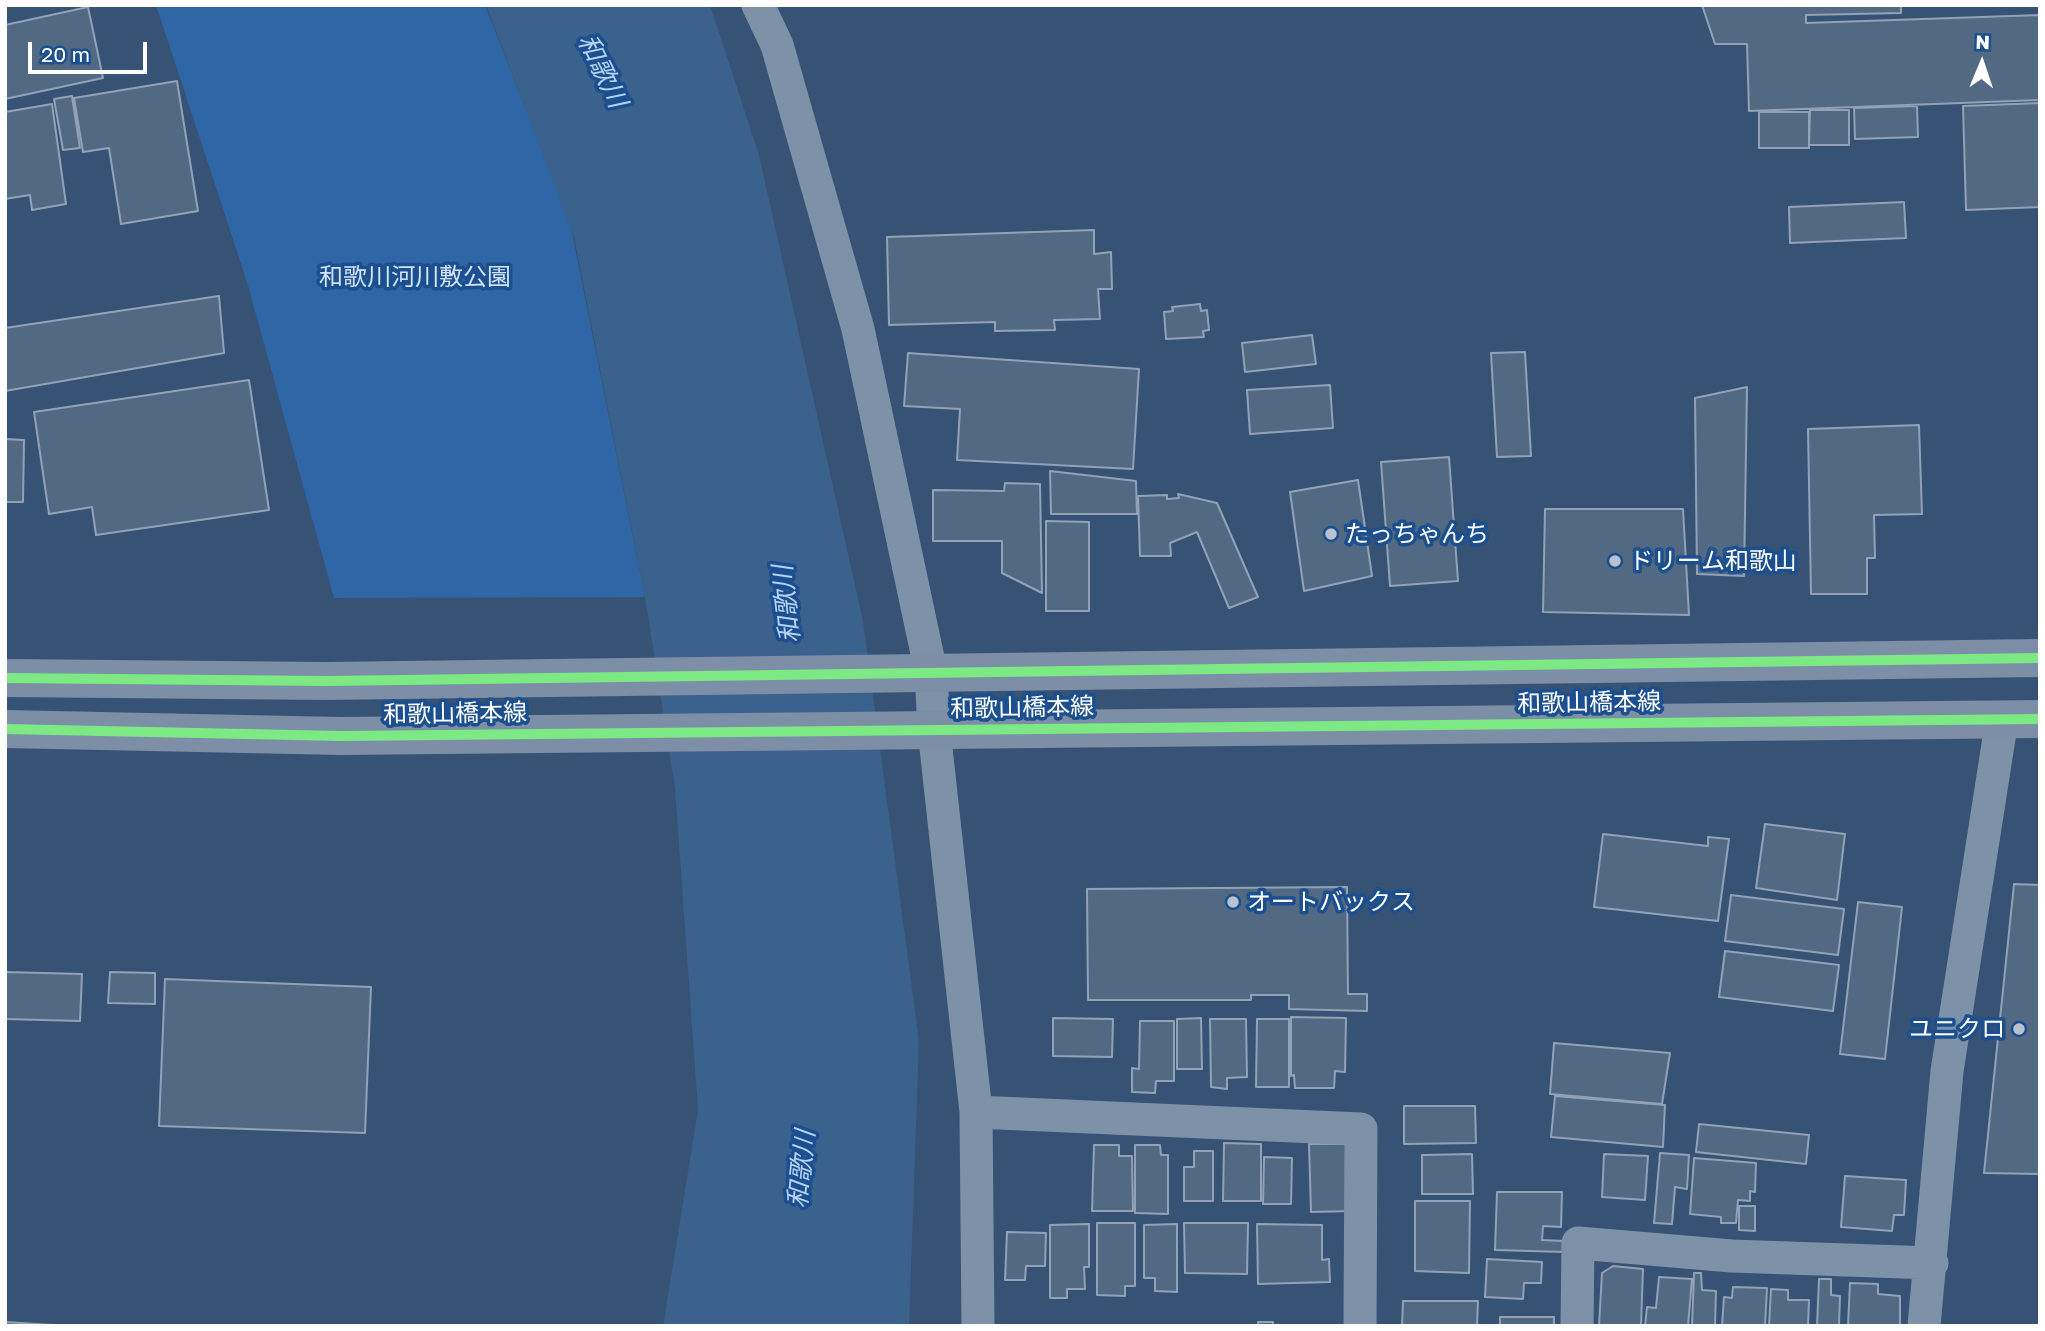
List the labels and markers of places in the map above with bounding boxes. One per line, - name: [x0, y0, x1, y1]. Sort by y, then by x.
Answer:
- place label: たっちゃんち: [1345, 520, 1489, 548]
- marker: たっちゃんち: [1323, 526, 1339, 542]
- place label: ドリーム和歌山: [1629, 547, 1797, 575]
- marker: ドリーム和歌山: [1607, 553, 1623, 569]
- place label: オートバックス: [1247, 888, 1415, 916]
- marker: オートバックス: [1225, 894, 1241, 910]
- place label: ユニクロ: [1909, 1015, 2005, 1043]
- marker: ユニクロ: [2011, 1021, 2027, 1037]

